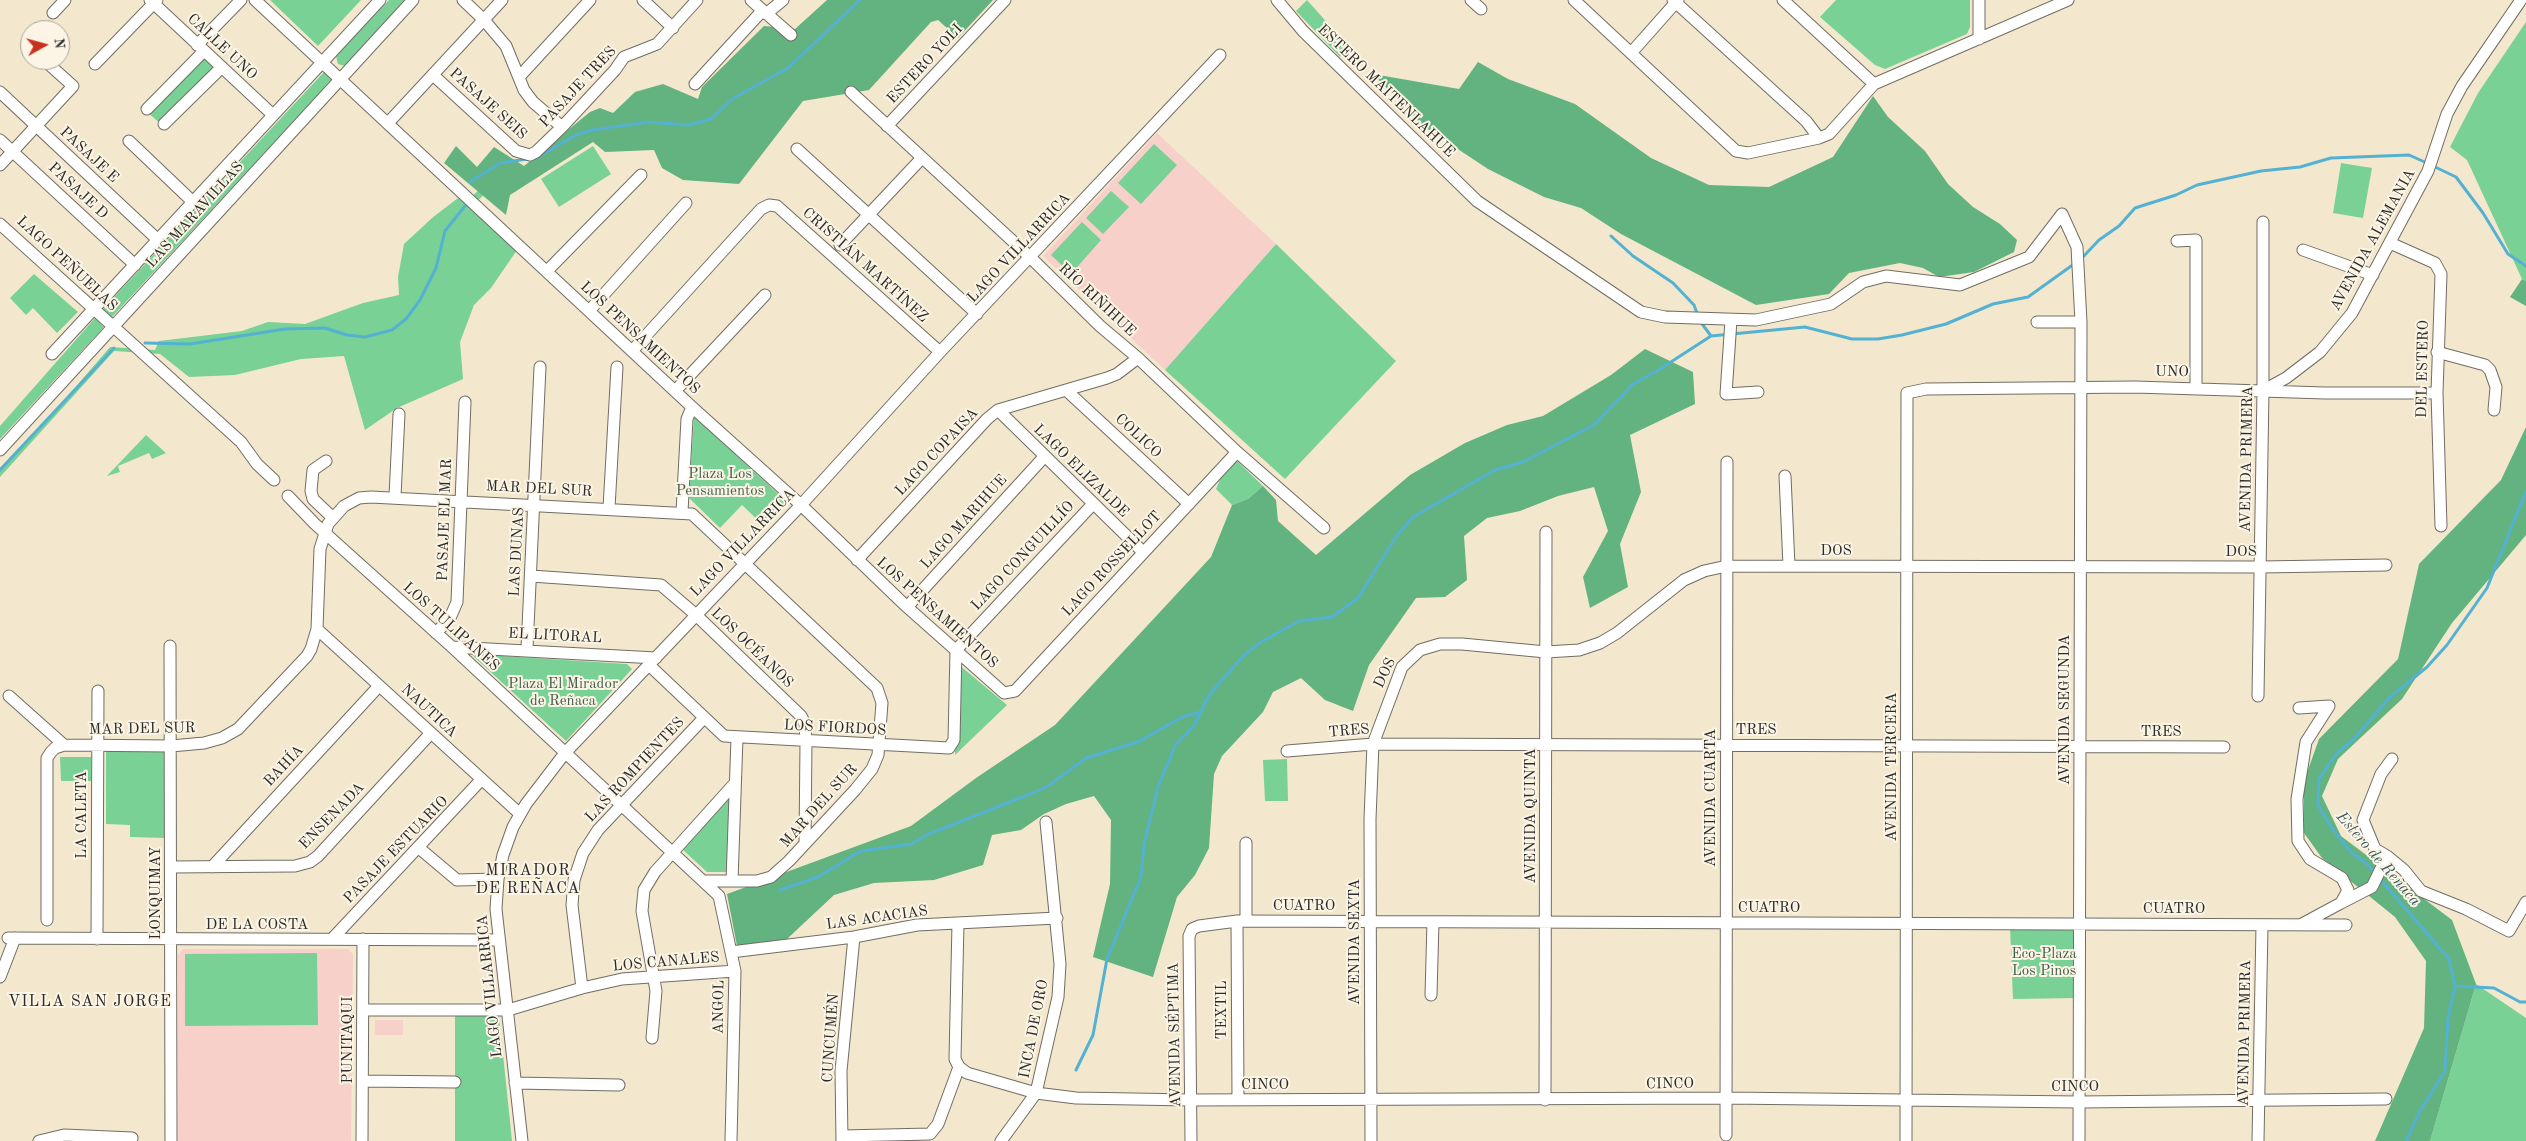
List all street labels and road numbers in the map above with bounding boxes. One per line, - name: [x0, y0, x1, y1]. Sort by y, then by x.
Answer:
- street label: CALLE UNO: [183, 10, 261, 84]
- street label: ESTERO YOLI: [883, 20, 967, 108]
- street label: ESTERO MAITENLAHUE: [1314, 21, 1458, 161]
- street label: PASAJE TRES: [536, 43, 620, 131]
- street label: PASAJE SEIS: [445, 64, 531, 144]
- street label: PASAJE E: [56, 123, 122, 187]
- street label: LAS MARAVILLAS: [142, 158, 248, 272]
- street label: PASAJE D: [44, 159, 112, 223]
- street label: AVENIDA ALEMANIA: [2326, 166, 2420, 314]
- street label: LAGO VILLARRICA: [963, 189, 1075, 307]
- street label: CRISTIÁN MARTÍNEZ: [798, 204, 932, 326]
- street label: LAGO PEÑUELAS: [13, 213, 121, 315]
- street label: RÍO RIÑIHUE: [1055, 260, 1139, 340]
- street label: LOS PENSAMIENTOS: [576, 278, 704, 398]
- street label: DEL ESTERO: [2413, 320, 2433, 418]
- street label: UNO: [2155, 363, 2189, 381]
- street label: AVENIDA PRIMERA: [2237, 385, 2257, 533]
- street label: LAGO COPAISA: [892, 404, 982, 500]
- street label: COLICO: [1111, 410, 1165, 462]
- street label: LAGO ELIZALDE: [1029, 421, 1133, 521]
- street label: PASAJE EL MAR: [434, 458, 456, 582]
- street label: LAGO MARIHUE: [917, 471, 1011, 573]
- street label: MAR DEL SUR: [485, 477, 593, 501]
- street label: LAGO VILLARRICA: [687, 485, 799, 601]
- street label: LAGO CONGUILLÍO: [968, 497, 1078, 615]
- street label: LAS DUNAS: [506, 507, 528, 597]
- street label: LAGO ROSSELLOT: [1058, 507, 1166, 621]
- street label: DOS: [1820, 542, 1852, 560]
- street label: DOS: [2225, 543, 2257, 561]
- street label: LOS PENSAMIENTOS: [872, 554, 1002, 672]
- street label: LOS TULIPANES: [399, 579, 503, 675]
- street label: LOS OCÉANOS: [707, 604, 797, 692]
- street label: EL LITORAL: [508, 625, 602, 647]
- street label: AVENIDA SEGUNDA: [2056, 635, 2074, 785]
- street label: DOS: [1370, 655, 1400, 691]
- street label: NAUTICA: [397, 680, 461, 742]
- street label: AVENIDA TERCERA: [1883, 692, 1901, 842]
- street label: LAS ROMPIENTES: [582, 714, 688, 826]
- street label: LOS FIORDOS: [783, 716, 887, 740]
- street label: MAR DEL SUR: [89, 719, 195, 739]
- street label: TRES: [1328, 720, 1370, 742]
- street label: TRES: [1735, 721, 1777, 739]
- street label: TRES: [2140, 723, 2182, 741]
- street label: AVENIDA CUARTA: [1702, 729, 1720, 867]
- street label: BAHÍA: [260, 741, 308, 791]
- street label: AVENIDA QUINTA: [1522, 748, 1540, 884]
- street label: MAR DEL SUR: [777, 760, 861, 852]
- street label: LA CALETA: [73, 771, 91, 859]
- street label: ENSENADA: [296, 779, 368, 853]
- street label: PASAJE ESTUARIO: [340, 792, 452, 908]
- street label: LONQUIMAY: [147, 846, 165, 940]
- street label: AVENIDA SEXTA: [1346, 879, 1364, 1005]
- street label: CUATRO: [1273, 897, 1335, 915]
- street label: CUATRO: [1738, 899, 1800, 917]
- street label: CUATRO: [2143, 900, 2205, 918]
- street label: LAS ACACIAS: [825, 902, 929, 934]
- street label: LAGO VILLARRICA: [474, 914, 506, 1058]
- street label: DE LA COSTA: [206, 916, 308, 934]
- street label: LOS CANALES: [612, 948, 720, 976]
- street label: AVENIDA PRIMERA: [2235, 959, 2255, 1107]
- street label: AVENIDA SÉPTIMA: [1165, 962, 1185, 1108]
- street label: INCA DE ORO: [1016, 978, 1052, 1080]
- street label: ANGOL: [710, 980, 728, 1034]
- street label: TEXTIL: [1213, 981, 1231, 1039]
- street label: CUNCUMÉN: [819, 993, 843, 1083]
- street label: PUNITAQUI: [339, 996, 357, 1084]
- street label: CINCO: [1646, 1075, 1694, 1093]
- street label: CINCO: [1241, 1076, 1289, 1094]
- street label: CINCO: [2051, 1078, 2099, 1096]

